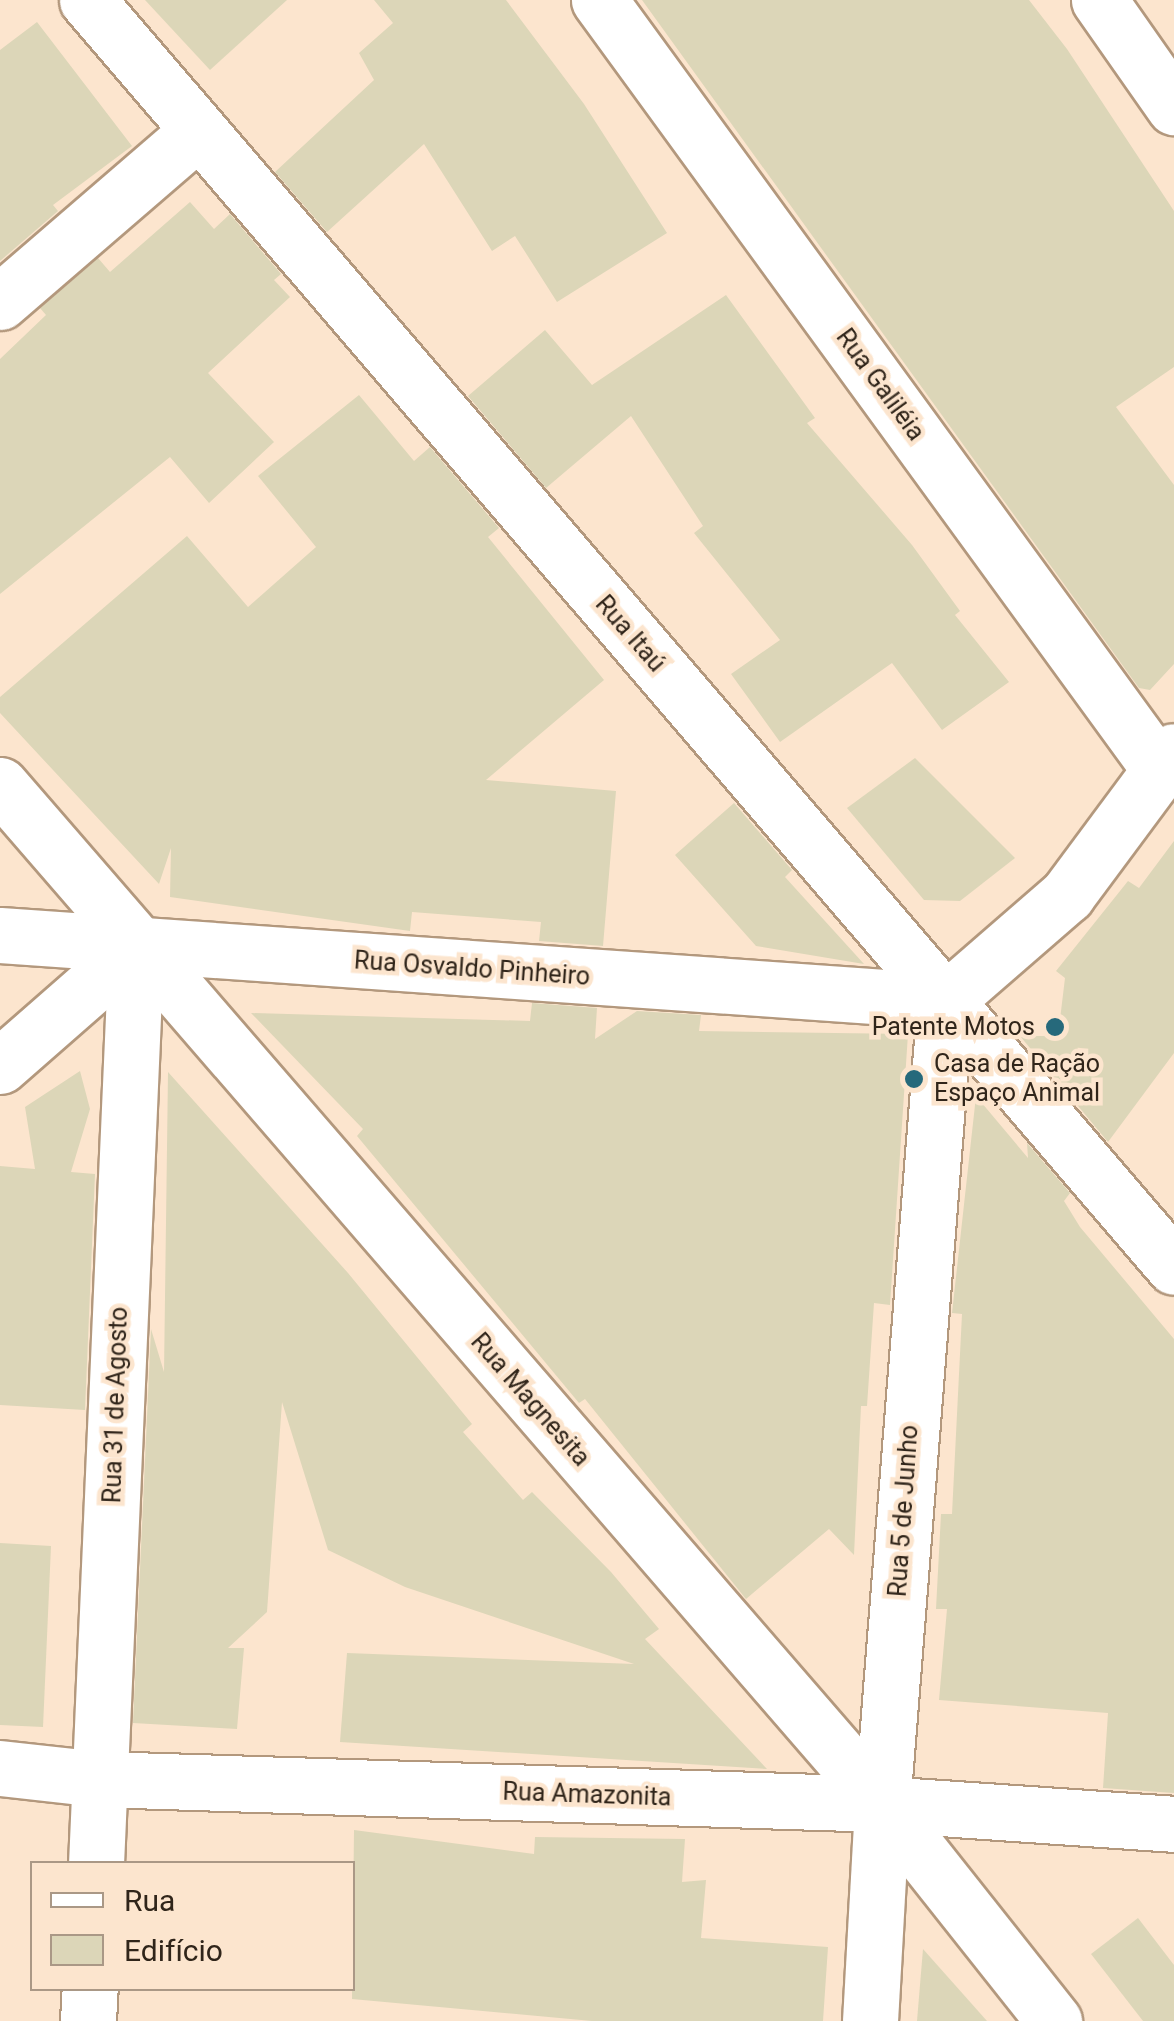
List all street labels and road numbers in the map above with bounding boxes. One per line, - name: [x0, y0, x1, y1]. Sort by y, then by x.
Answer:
- street label: Rua Galiléia: [829, 323, 931, 447]
- street label: Rua Itaú: [589, 590, 671, 678]
- street label: Rua Osvaldo Pinheiro: [353, 946, 591, 992]
- street label: Rua 31 de Agosto: [98, 1306, 134, 1504]
- street label: Rua Magnesita: [464, 1327, 596, 1473]
- street label: Rua 5 de Junho: [883, 1424, 925, 1598]
- street label: Rua Amazonita: [502, 1777, 672, 1813]

